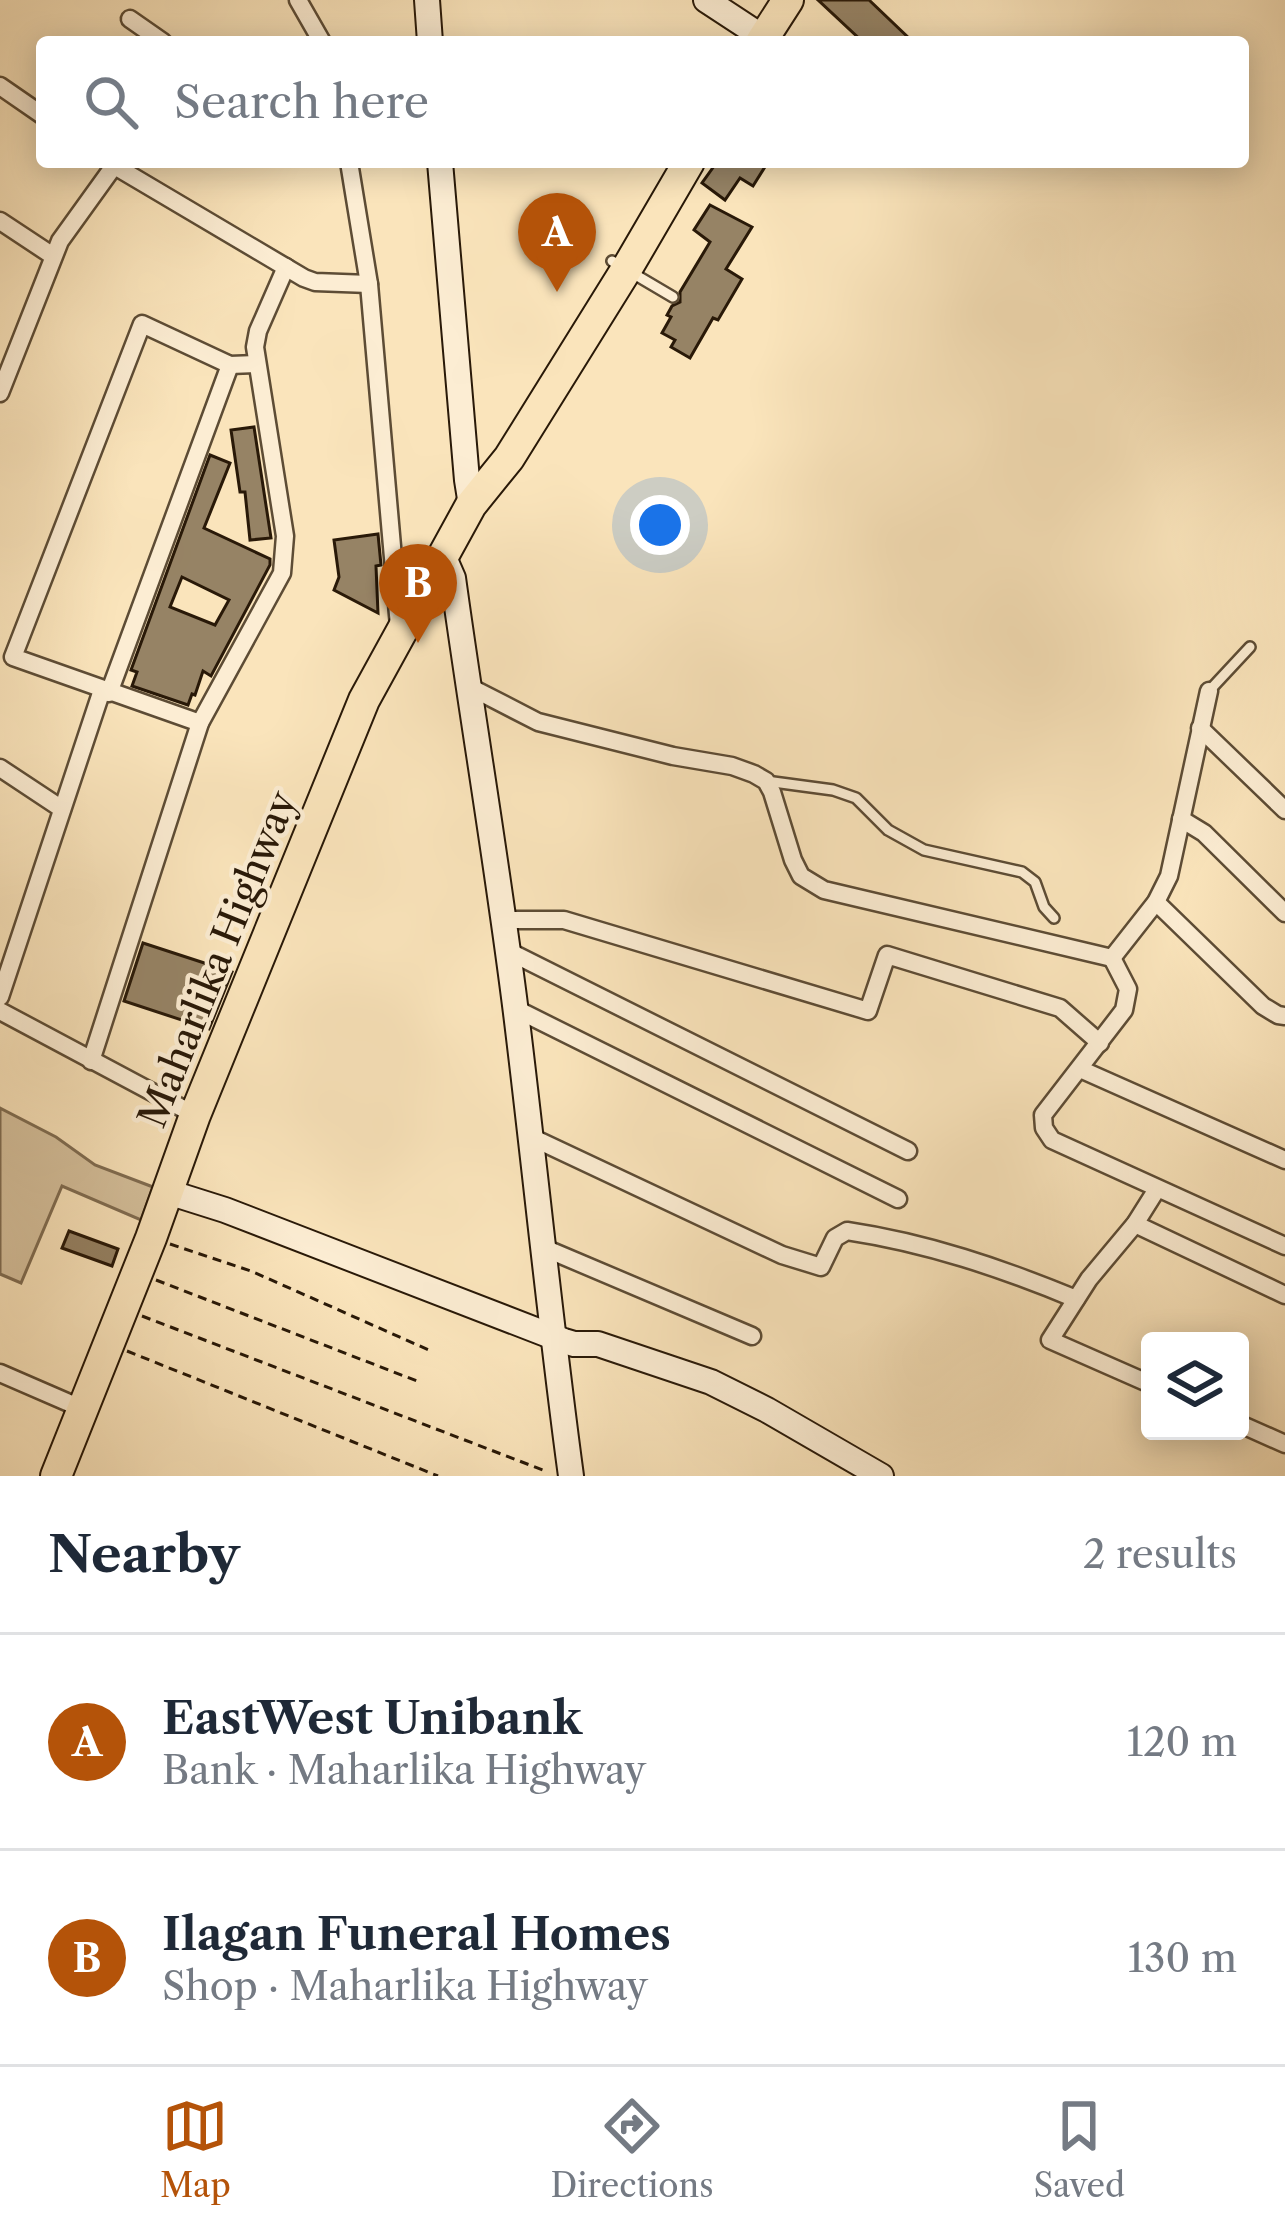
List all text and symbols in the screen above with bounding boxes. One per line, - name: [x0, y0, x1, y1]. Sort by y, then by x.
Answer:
- search box: [36, 36, 1249, 168]
- icon: search: [78, 69, 144, 135]
- text: Search here: [174, 74, 429, 130]
- pin: A: [518, 193, 596, 292]
- your location: [630, 495, 690, 555]
- pin: B: [379, 544, 457, 643]
- street label: Maharlika Highway: [128, 784, 306, 1134]
- map controls: [1141, 1332, 1249, 1440]
- button: layers: [1141, 1332, 1249, 1440]
- text: Nearby: [48, 1523, 240, 1585]
- text: 2 results: [1083, 1530, 1237, 1578]
- text: EastWest Unibank: [162, 1690, 582, 1746]
- text: A: [72, 1718, 102, 1766]
- text: 120 m: [1127, 1718, 1237, 1766]
- text: Bank · Maharlika Highway: [162, 1746, 646, 1794]
- text: Ilagan Funeral Homes: [162, 1906, 671, 1962]
- text: B: [73, 1934, 102, 1982]
- text: 130 m: [1128, 1934, 1237, 1982]
- text: Shop · Maharlika Highway: [162, 1962, 648, 2010]
- tab: Map: [160, 2093, 231, 2206]
- tab: Directions: [551, 2093, 714, 2206]
- tab: Saved: [1033, 2093, 1125, 2206]

